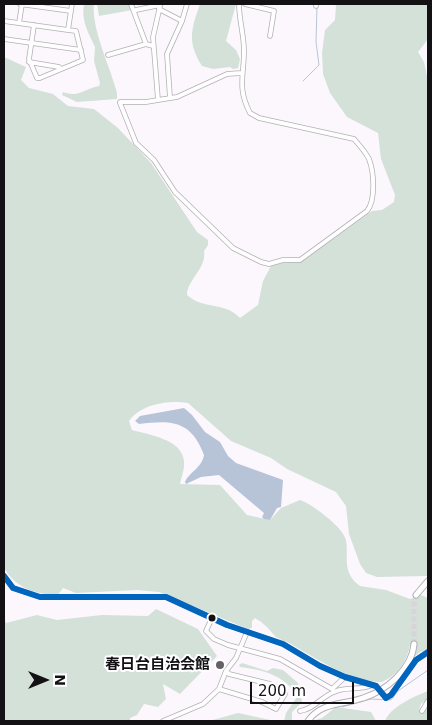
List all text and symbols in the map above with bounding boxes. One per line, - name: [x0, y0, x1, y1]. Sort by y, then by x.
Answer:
- unlabelled marker: [207, 613, 217, 623]
- north arrow: [20, 655, 70, 705]
- place label: 春日台自治会館: [105, 656, 210, 674]
- marker: 春日台自治会館: [214, 659, 226, 671]
- scale bar: [252, 672, 356, 704]
- text: N: [52, 674, 68, 686]
- text: 200 m: [258, 682, 306, 700]

